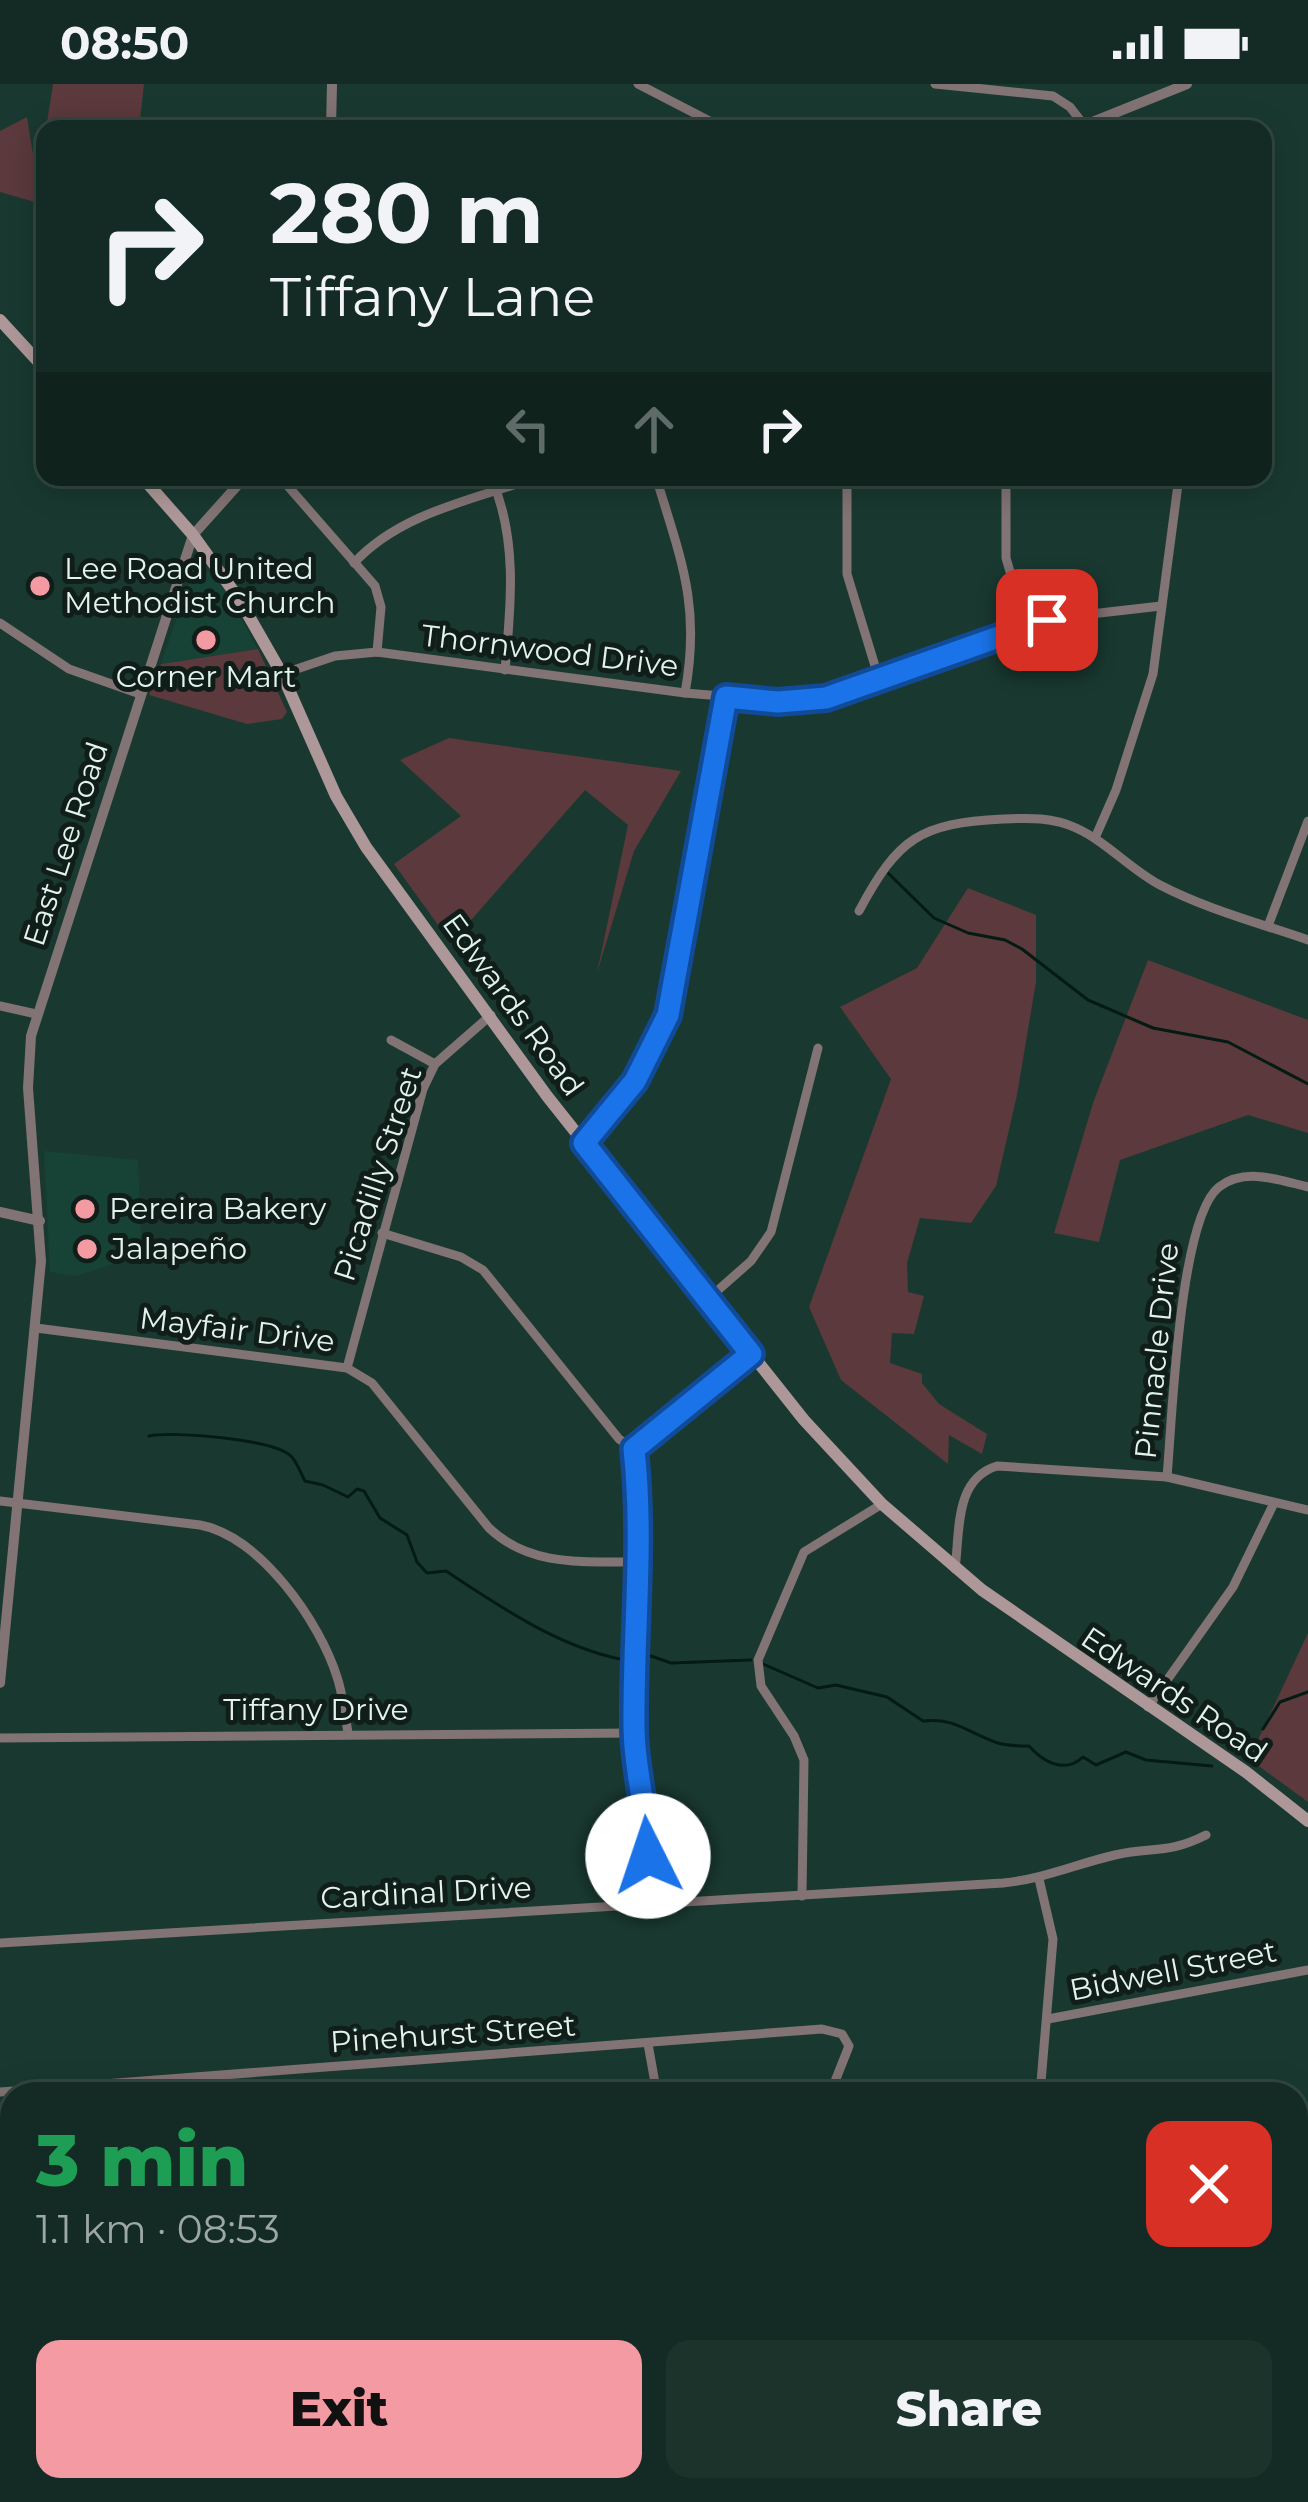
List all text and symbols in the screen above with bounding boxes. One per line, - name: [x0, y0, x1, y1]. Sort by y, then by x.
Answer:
- text: 08:50: [60, 15, 189, 70]
- text: 280 m: [270, 162, 544, 264]
- icon: right: [72, 168, 228, 324]
- text: Tiffany Lane: [270, 264, 595, 330]
- icon: left: [495, 396, 561, 462]
- icon: ahead: [621, 396, 687, 462]
- icon: right: [747, 396, 813, 462]
- place label: Lee Road United Methodist Church: [64, 550, 335, 621]
- pin: [996, 569, 1098, 671]
- marker: Lee Road United Methodist Church: [27, 573, 53, 599]
- icon: arrive: [1014, 587, 1080, 653]
- street label: Thornwood Drive: [420, 616, 681, 685]
- marker: Corner Mart: [193, 627, 219, 653]
- place label: Corner Mart: [116, 658, 296, 695]
- street label: East Lee Road: [15, 737, 116, 950]
- street label: Edwards Road: [435, 906, 592, 1103]
- street label: Picadilly Street: [325, 1062, 430, 1286]
- place label: Pereira Bakery: [109, 1190, 327, 1227]
- marker: Pereira Bakery: [72, 1196, 98, 1222]
- place label: Jalapeño: [110, 1230, 247, 1267]
- marker: Jalapeño: [74, 1236, 100, 1262]
- street label: Pinnacle Drive: [1127, 1241, 1186, 1461]
- street label: Mayfair Drive: [137, 1299, 337, 1360]
- street label: Edwards Road: [1074, 1619, 1274, 1770]
- street label: Tiffany Drive: [223, 1691, 409, 1728]
- position arrow: [585, 1793, 711, 1919]
- street label: Cardinal Drive: [320, 1868, 532, 1917]
- street label: Bidwell Street: [1066, 1932, 1279, 2009]
- street label: Pinehurst Street: [329, 2006, 577, 2061]
- text: 3 min: [36, 2116, 248, 2204]
- button: close: [1146, 2121, 1272, 2247]
- text: 1.1 km · 08:53: [36, 2205, 280, 2253]
- button: Exit: [36, 2340, 642, 2478]
- button: Share: [666, 2340, 1272, 2478]

